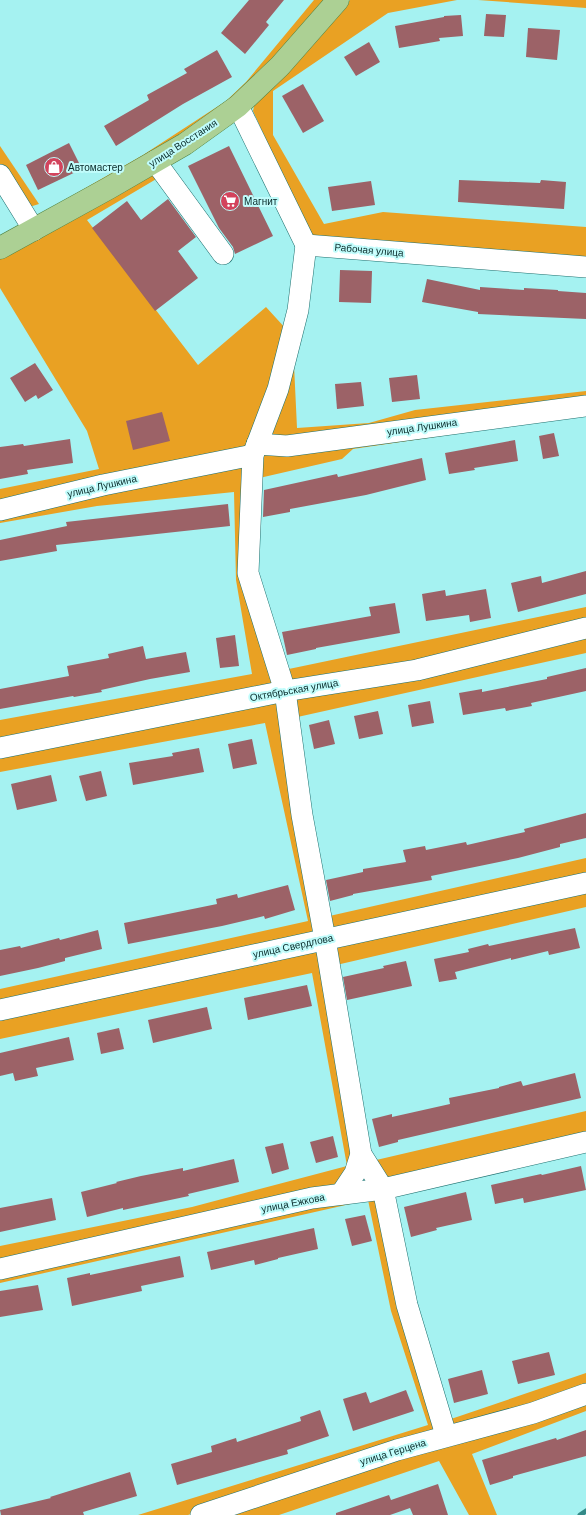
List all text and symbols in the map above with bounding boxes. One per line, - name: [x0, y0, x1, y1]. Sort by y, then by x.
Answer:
- street label: улица Восстания: [146, 116, 220, 170]
- shop icon: Автомастер: [43, 156, 65, 178]
- place label: Автомастер: [68, 161, 123, 174]
- supermarket icon: Магнит: [219, 190, 241, 212]
- place label: Магнит: [244, 195, 278, 208]
- street label: Рабочая улица: [334, 241, 405, 260]
- street label: улица Лушкина: [386, 416, 458, 438]
- street label: улица Лушкина: [66, 472, 138, 500]
- street label: Октябрьская улица: [249, 676, 340, 704]
- street label: улица Свердлова: [252, 931, 335, 961]
- street label: улица Ежкова: [260, 1190, 326, 1216]
- street label: улица Герцена: [358, 1436, 428, 1468]

